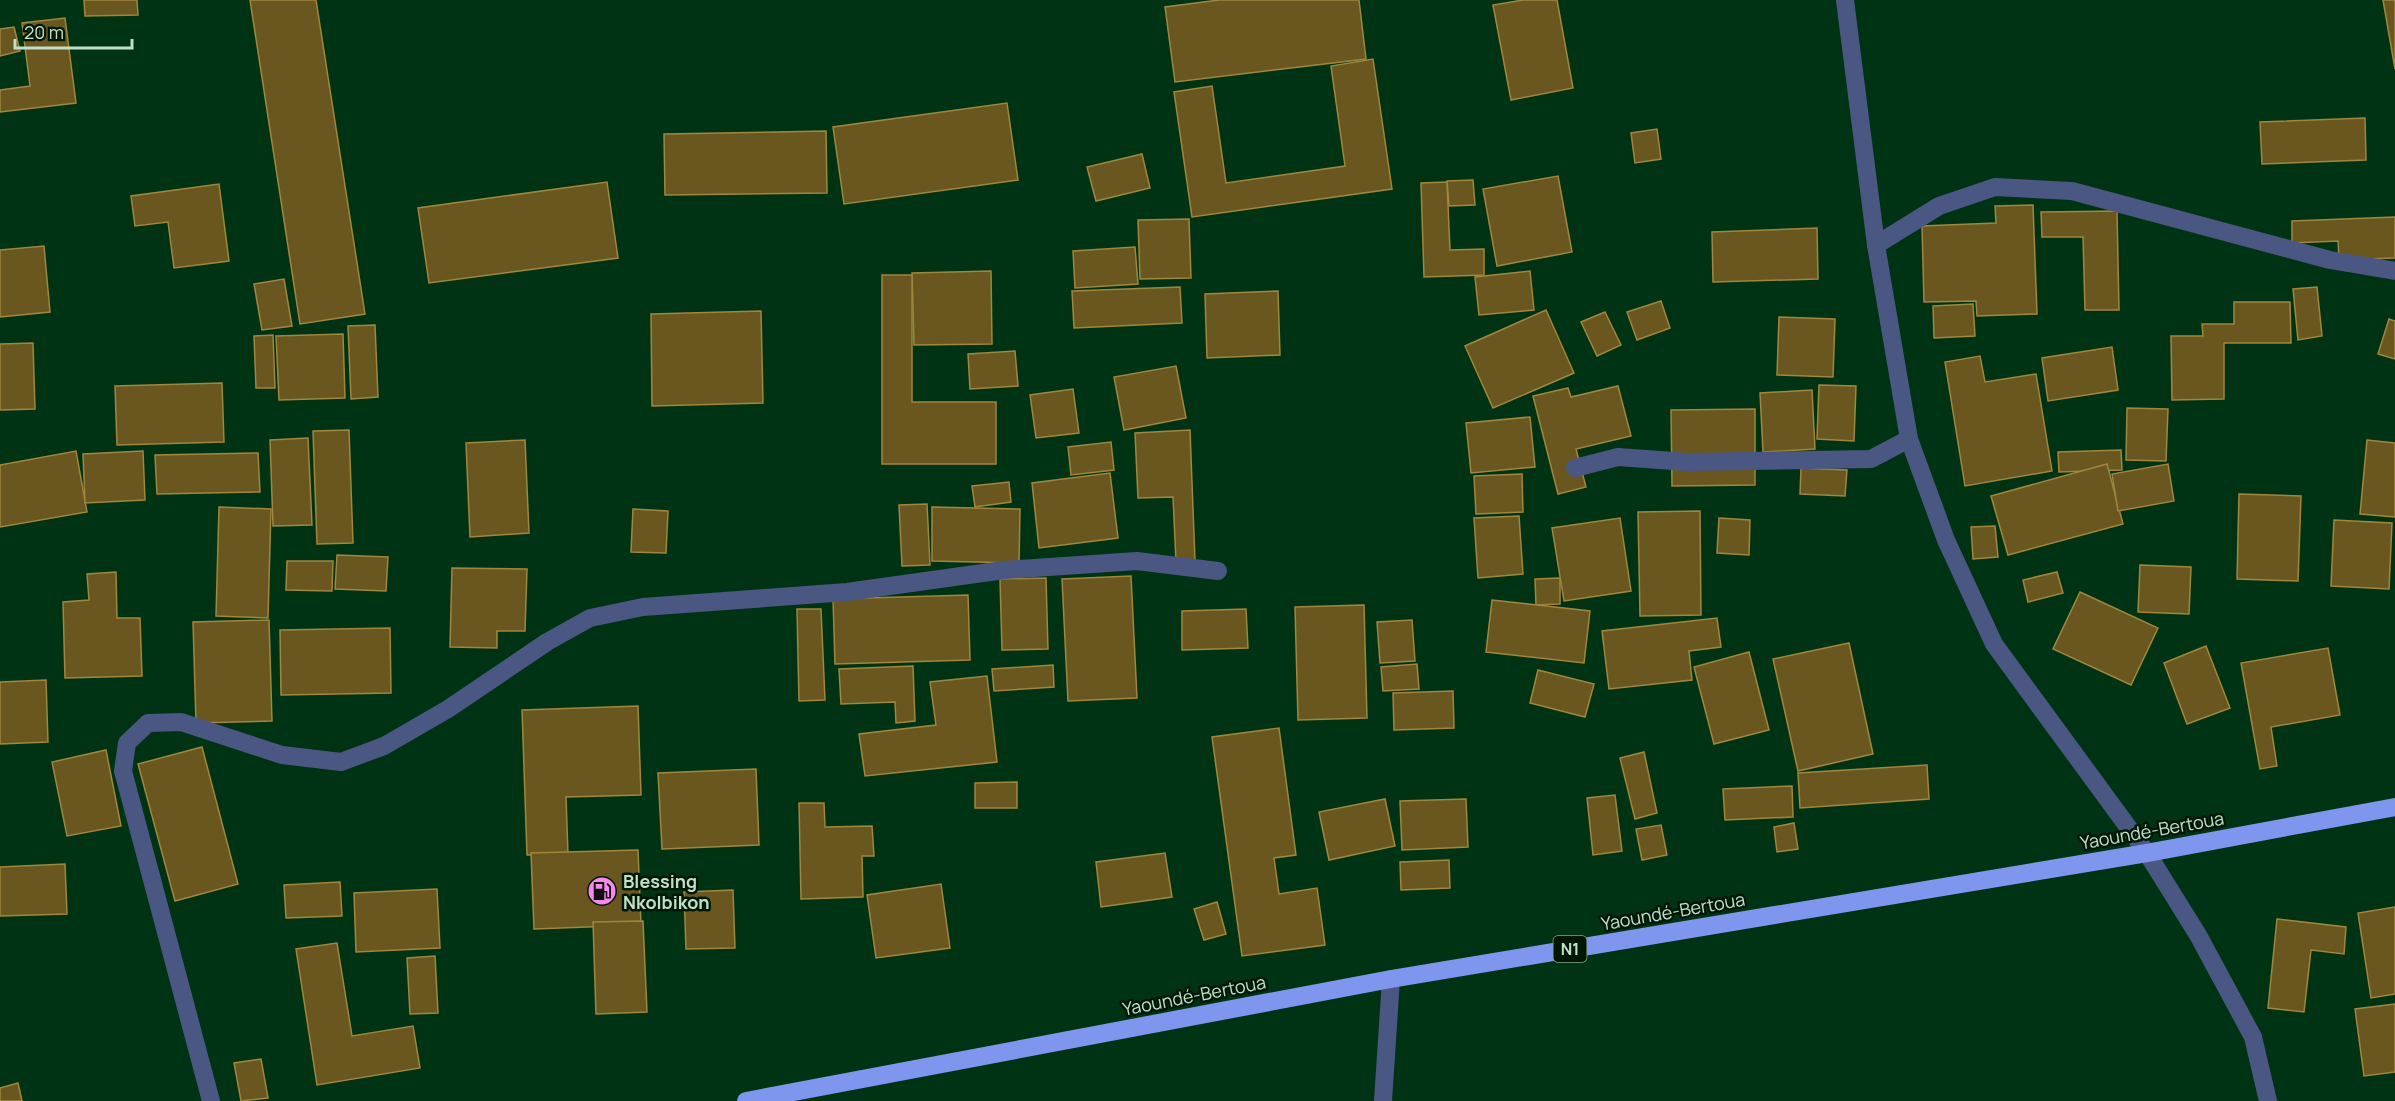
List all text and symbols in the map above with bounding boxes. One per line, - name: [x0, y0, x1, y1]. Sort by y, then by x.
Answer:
- scale bar: [15, 12, 132, 50]
- text: 20 m: [24, 20, 64, 44]
- street label: Yaoundé-Bertoua: [2078, 806, 2226, 854]
- place label: Blessing Nkolbikon: [623, 869, 710, 914]
- fuel station icon: Blessing Nkolbikon: [586, 875, 618, 907]
- street label: Yaoundé-Bertoua: [1599, 887, 1747, 935]
- road number: N1: [1554, 936, 1586, 962]
- street label: Yaoundé-Bertoua: [1120, 969, 1268, 1021]

